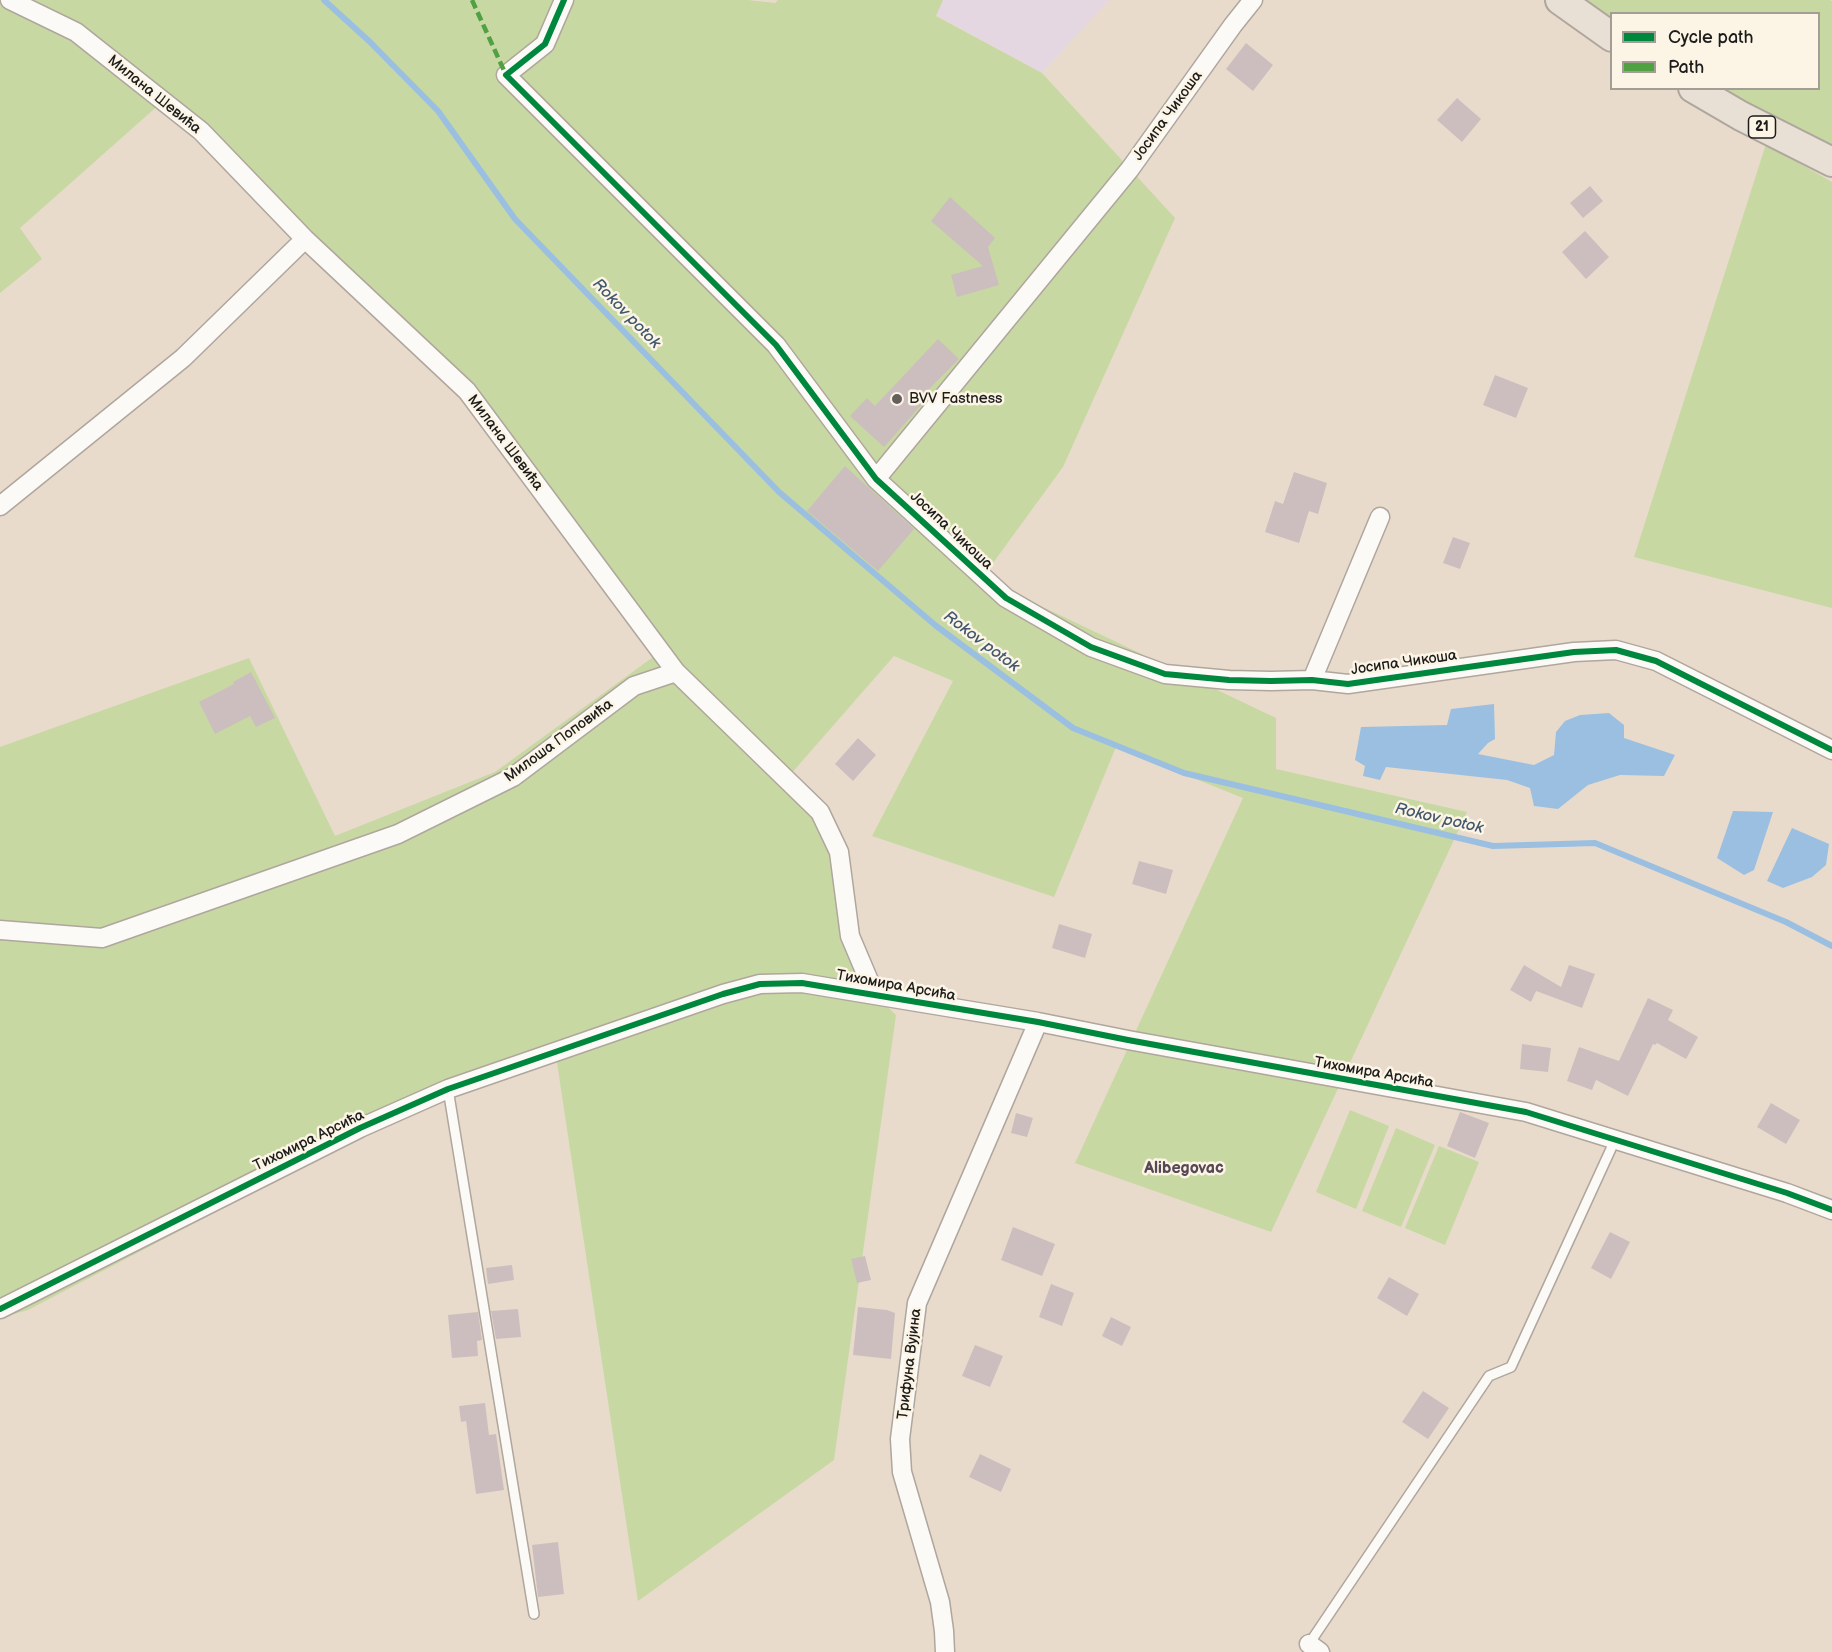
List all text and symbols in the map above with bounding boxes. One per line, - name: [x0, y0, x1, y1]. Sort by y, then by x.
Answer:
- legend: [1610, 12, 1820, 90]
- text: Cycle path: [1668, 27, 1754, 48]
- street label: Милана Шевића: [104, 52, 204, 138]
- text: Path: [1668, 57, 1704, 78]
- street label: Јосипа Чикоша: [1129, 68, 1207, 164]
- road number: 21: [1748, 116, 1776, 138]
- water label: Rokov potok: [588, 275, 664, 353]
- place label: BVV Fastness: [909, 390, 1003, 408]
- street label: Милана Шевића: [463, 392, 547, 494]
- marker: BVV Fastness: [890, 392, 904, 406]
- street label: Јосипа Чикоша: [906, 488, 996, 574]
- water label: Rokov potok: [939, 607, 1023, 677]
- street label: Јосипа Чикоша: [1350, 647, 1458, 679]
- street label: Милоша Поповића: [501, 696, 617, 786]
- water label: Rokov potok: [1393, 800, 1485, 838]
- street label: Тихомира Арсића: [835, 967, 957, 1005]
- street label: Тихомира Арсића: [1313, 1054, 1435, 1092]
- street label: Тихомира Арсића: [251, 1106, 367, 1176]
- district label: Alibegovac: [1144, 1159, 1224, 1179]
- street label: Трифуна Вујина: [894, 1307, 926, 1421]

